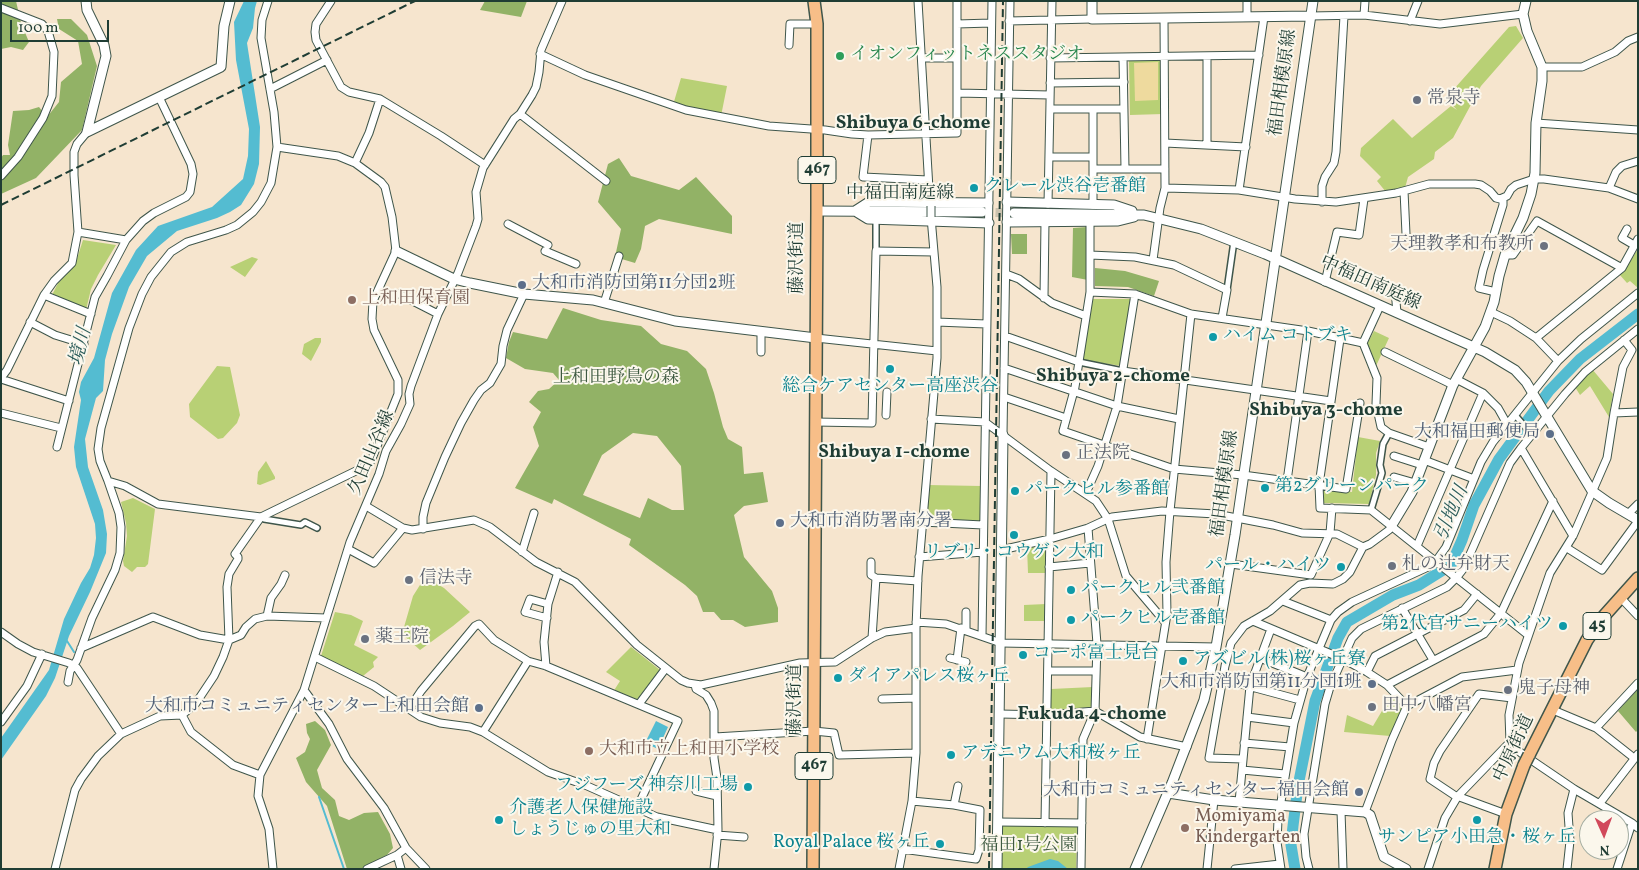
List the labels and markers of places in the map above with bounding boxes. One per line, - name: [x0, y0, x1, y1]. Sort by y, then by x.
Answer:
- place label: イオンフィットネススタジオ: [850, 45, 1084, 67]
- marker: イオンフィットネススタジオ: [834, 50, 846, 62]
- place label: 常泉寺: [1427, 89, 1481, 111]
- marker: 常泉寺: [1411, 94, 1423, 106]
- place label: クレール渋谷壱番館: [984, 177, 1146, 199]
- marker: クレール渋谷壱番館: [968, 182, 980, 194]
- place label: 天理教孝和布教所: [1390, 235, 1534, 257]
- marker: 天理教孝和布教所: [1538, 240, 1550, 252]
- place label: 大和市消防団第11分団2班: [532, 274, 736, 296]
- marker: 大和市消防団第11分団2班: [516, 279, 528, 291]
- place label: 上和田保育園: [362, 289, 470, 311]
- marker: 上和田保育園: [346, 294, 358, 306]
- place label: ハイム コトブキ: [1223, 326, 1353, 348]
- marker: ハイム コトブキ: [1207, 331, 1219, 343]
- marker: 総合ケアセンター高座渋谷: [884, 363, 896, 375]
- place label: 総合ケアセンター高座渋谷: [782, 377, 998, 399]
- place label: 大和福田郵便局: [1414, 423, 1540, 445]
- marker: 大和福田郵便局: [1544, 428, 1556, 440]
- place label: 正法院: [1076, 444, 1130, 466]
- marker: 正法院: [1060, 449, 1072, 461]
- place label: 第2グリーンパーク: [1275, 477, 1429, 499]
- place label: パークヒル参番館: [1025, 480, 1169, 502]
- marker: 第2グリーンパーク: [1259, 482, 1271, 494]
- marker: パークヒル参番館: [1009, 485, 1021, 497]
- place label: 大和市消防署南分署: [790, 512, 952, 534]
- marker: 大和市消防署南分署: [774, 517, 786, 529]
- marker: リブリ・コウゲン大和: [1008, 529, 1020, 541]
- place label: リブリ・コウゲン大和: [924, 543, 1104, 565]
- place label: 札の辻弁財天: [1402, 555, 1510, 577]
- place label: パール・ハイツ: [1205, 556, 1331, 578]
- marker: 札の辻弁財天: [1386, 560, 1398, 572]
- marker: パール・ハイツ: [1335, 561, 1347, 573]
- place label: 信法寺: [419, 569, 473, 591]
- marker: 信法寺: [403, 574, 415, 586]
- place label: パークヒル弐番館: [1081, 579, 1225, 601]
- marker: パークヒル弐番館: [1065, 584, 1077, 596]
- place label: パークヒル壱番館: [1081, 609, 1225, 631]
- marker: パークヒル壱番館: [1065, 614, 1077, 626]
- place label: 第2代官サニーハイツ: [1381, 615, 1553, 637]
- marker: 第2代官サニーハイツ: [1557, 620, 1569, 632]
- place label: 薬王院: [375, 628, 429, 650]
- marker: 薬王院: [359, 633, 371, 645]
- place label: コーポ富士見台: [1033, 644, 1159, 666]
- marker: コーポ富士見台: [1017, 649, 1029, 661]
- place label: アズビル(株)桜ヶ丘寮: [1193, 650, 1365, 672]
- marker: アズビル(株)桜ヶ丘寮: [1177, 655, 1189, 667]
- place label: ダイアパレス桜ヶ丘: [848, 667, 1010, 689]
- marker: ダイアパレス桜ヶ丘: [832, 672, 844, 684]
- place label: 大和市消防団第11分団1班: [1161, 673, 1362, 695]
- marker: 大和市消防団第11分団1班: [1366, 678, 1378, 690]
- place label: 鬼子母神: [1518, 679, 1590, 701]
- marker: 鬼子母神: [1502, 684, 1514, 696]
- place label: 田中八幡宮: [1382, 696, 1472, 718]
- place label: 大和市コミュニティセンター上和田会館: [145, 697, 469, 719]
- marker: 田中八幡宮: [1366, 701, 1378, 713]
- marker: 大和市コミュニティセンター上和田会館: [473, 702, 485, 714]
- place label: 大和市立上和田小学校: [599, 740, 779, 762]
- place label: アデニウム大和桜ヶ丘: [961, 744, 1141, 766]
- marker: 大和市立上和田小学校: [583, 745, 595, 757]
- marker: アデニウム大和桜ヶ丘: [945, 749, 957, 761]
- place label: フジフーズ 神奈川工場: [555, 776, 738, 798]
- marker: フジフーズ 神奈川工場: [742, 781, 754, 793]
- place label: 大和市コミュニティセンター福田会館: [1043, 781, 1349, 803]
- marker: 大和市コミュニティセンター福田会館: [1353, 786, 1365, 798]
- place label: 介護老人保健施設 しょうじゅの里大和: [509, 799, 671, 842]
- place label: Momiyama Kindergarten: [1195, 807, 1301, 850]
- marker: 介護老人保健施設 しょうじゅの里大和: [493, 814, 505, 826]
- marker: サンピア小田急・桜ヶ丘: [1471, 814, 1483, 826]
- marker: Momiyama Kindergarten: [1179, 822, 1191, 834]
- place label: サンピア小田急・桜ヶ丘: [1378, 828, 1576, 850]
- place label: Royal Palace 桜ヶ丘: [773, 833, 930, 855]
- marker: Royal Palace 桜ヶ丘: [934, 838, 946, 850]

